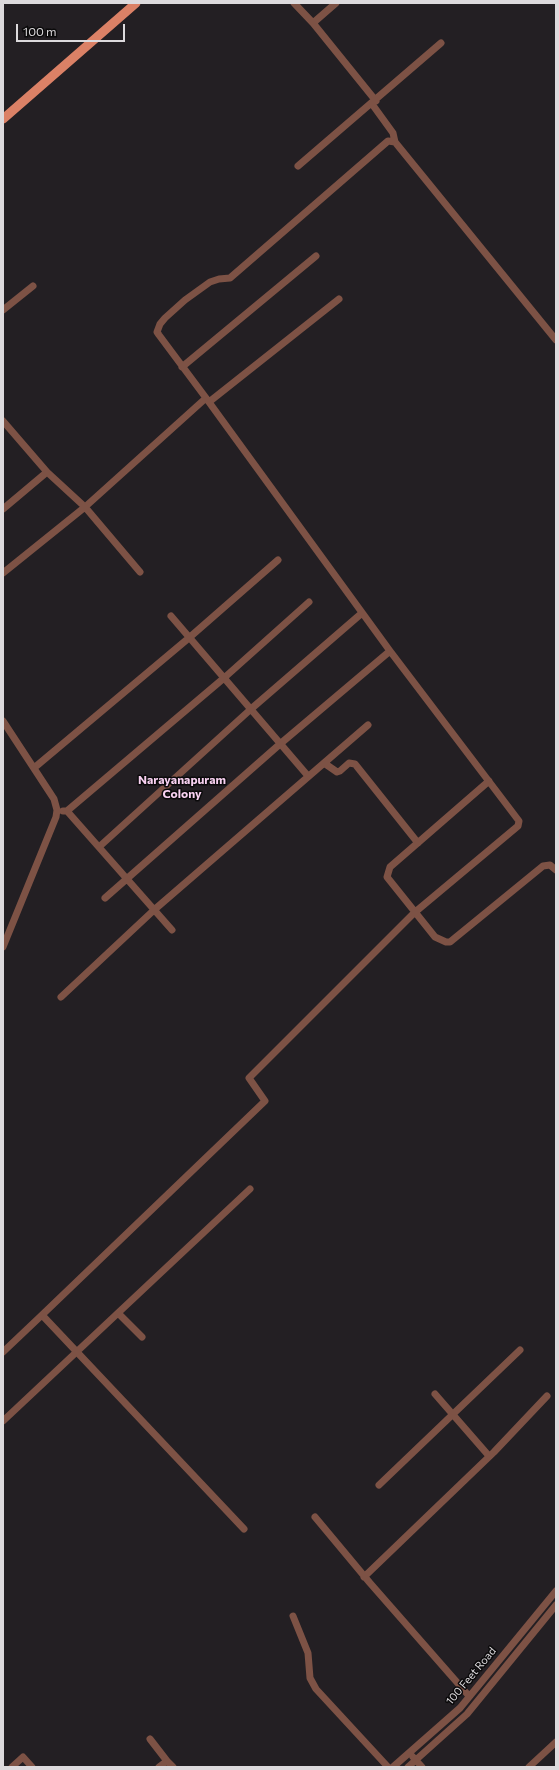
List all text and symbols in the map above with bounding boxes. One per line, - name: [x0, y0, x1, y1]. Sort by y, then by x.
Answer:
- scale bar: [18, 16, 127, 42]
- text: 100 m: [23, 24, 57, 38]
- district label: Narayanapuram Colony: [138, 773, 226, 801]
- street label: 100 Feet Road: [443, 1645, 499, 1707]

